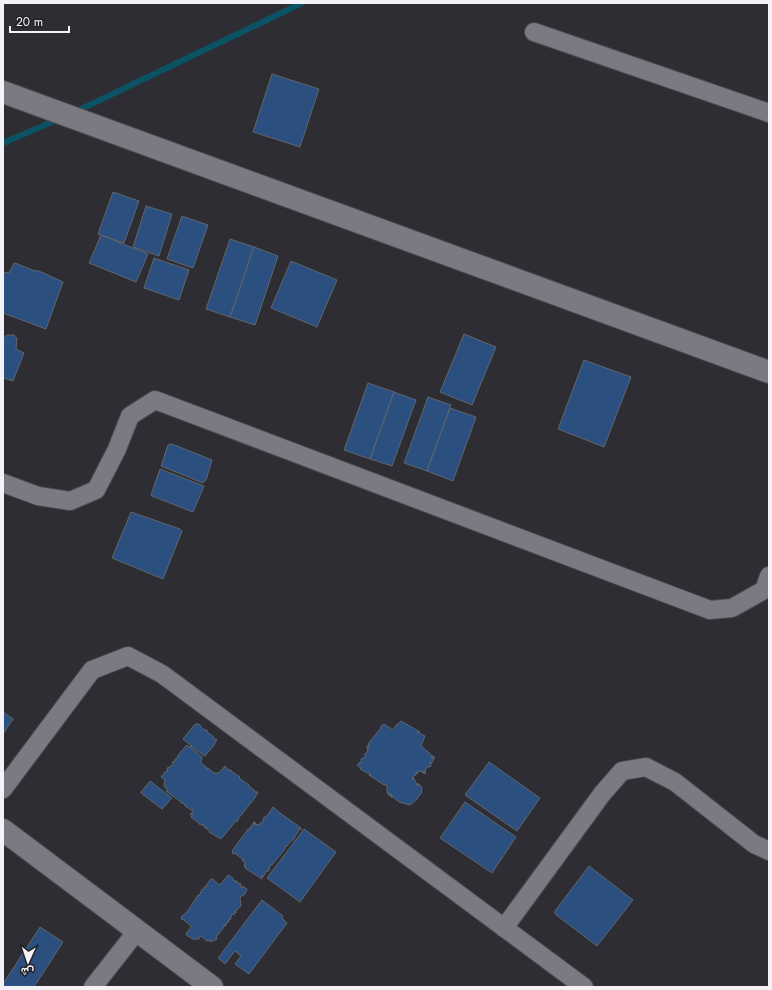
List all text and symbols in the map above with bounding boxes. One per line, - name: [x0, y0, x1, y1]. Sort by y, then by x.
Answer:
- scale bar: [10, 8, 69, 34]
- text: 20 m: [16, 13, 43, 31]
- north arrow: [8, 942, 48, 982]
- text: ش: [20, 964, 34, 980]

